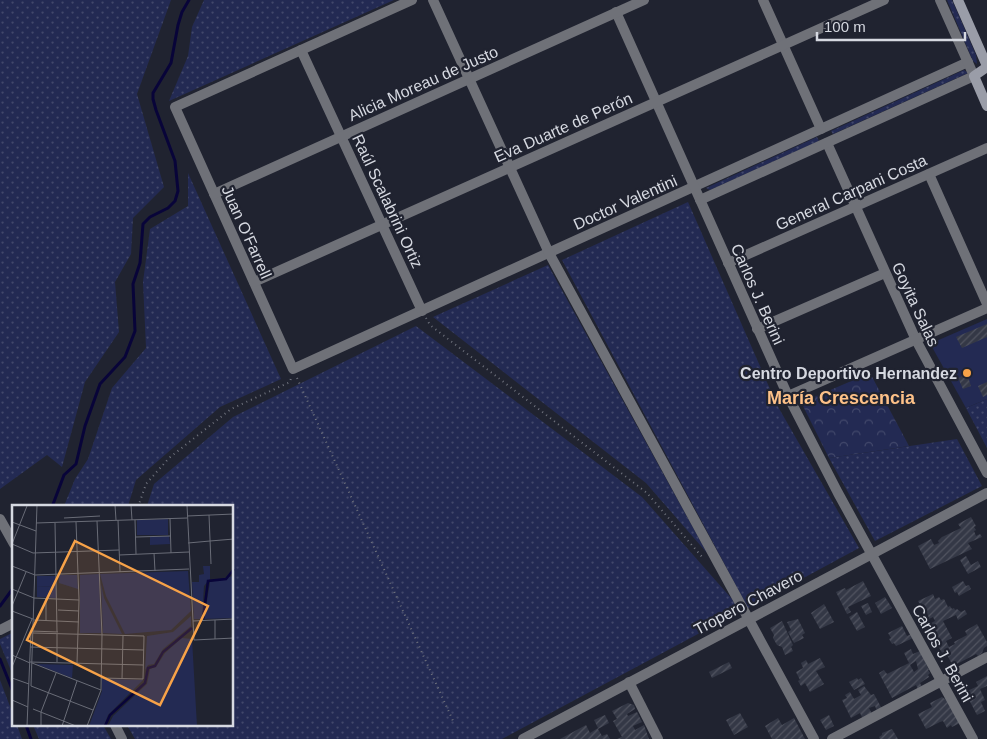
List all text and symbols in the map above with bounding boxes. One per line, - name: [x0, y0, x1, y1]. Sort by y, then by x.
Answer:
- scale bar: [817, 10, 964, 42]
- text: 100 m: [824, 18, 866, 35]
- street label: Alicia Moreau de Justo: [346, 43, 501, 124]
- street label: Eva Duarte de Perón: [491, 89, 635, 166]
- street label: Raúl Scalabrini Ortiz: [349, 132, 426, 271]
- street label: General Carpani Costa: [773, 151, 929, 234]
- street label: Doctor Valentini: [571, 172, 680, 233]
- street label: Juan O'Farrell: [218, 183, 275, 281]
- street label: Carlos J. Berini: [728, 241, 787, 347]
- street label: Goyita Salas: [889, 260, 942, 349]
- place label: Centro Deportivo Hernandez: [740, 365, 957, 382]
- marker: Centro Deportivo Hernandez: [961, 367, 973, 379]
- district label: María Crescencia: [767, 388, 916, 408]
- inset map: [12, 505, 234, 726]
- street label: Tropero Chavero: [691, 567, 805, 638]
- street label: Carlos J. Berini: [909, 602, 976, 705]

